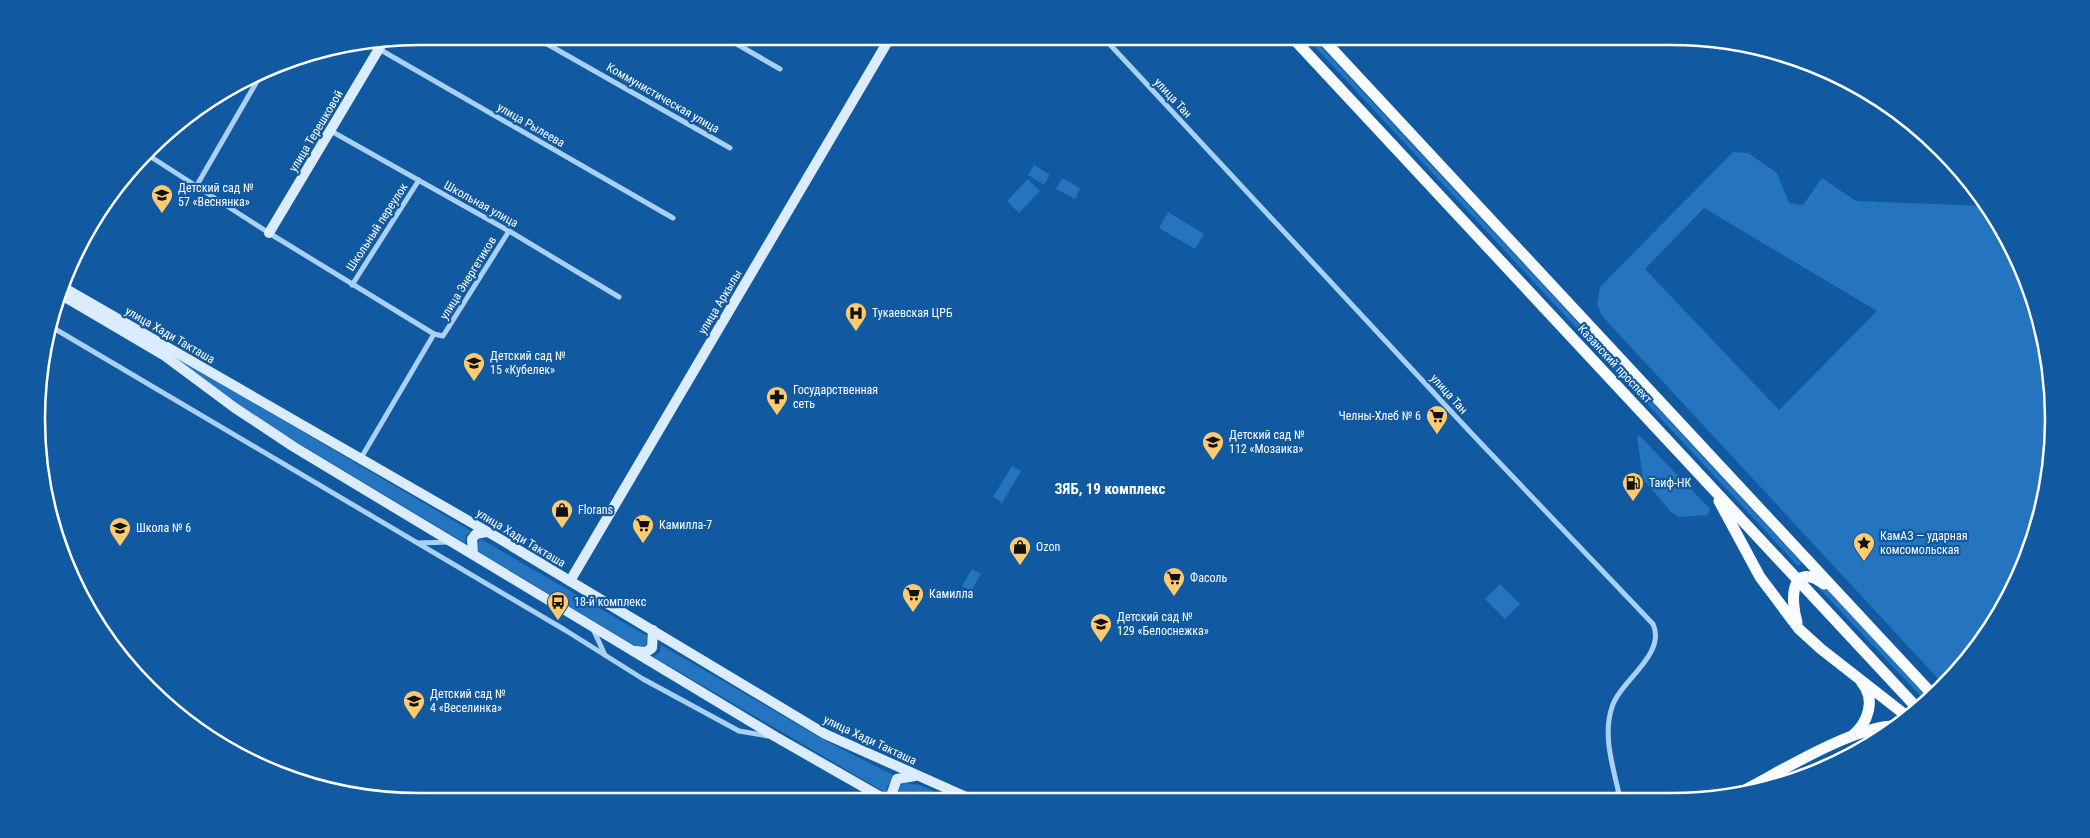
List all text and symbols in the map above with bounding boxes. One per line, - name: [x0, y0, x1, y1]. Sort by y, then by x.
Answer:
- street label: Коммунистическая улица: [604, 60, 722, 136]
- street label: улица Тан: [1151, 75, 1195, 121]
- street label: улица Терешковой: [286, 88, 346, 174]
- street label: улица Рылеева: [495, 100, 568, 150]
- street label: Школьная улица: [441, 178, 521, 230]
- street label: Школьный переулок: [343, 180, 411, 274]
- place label: Детский сад № 57 «Веснянка»: [178, 181, 254, 209]
- school or university icon: Детский сад № 57 «Веснянка»: [150, 183, 174, 214]
- street label: улица Энергетиков: [437, 234, 499, 322]
- street label: улица Аркылы: [695, 267, 745, 337]
- hospital icon: Тукаевская ЦРБ: [844, 301, 868, 332]
- street label: улица Хади Такташа: [123, 304, 218, 367]
- place label: Тукаевская ЦРБ: [872, 306, 953, 320]
- street label: Казанский проспект: [1575, 322, 1655, 406]
- place label: Детский сад № 15 «Кубелек»: [490, 349, 566, 377]
- school or university icon: Детский сад № 15 «Кубелек»: [462, 351, 486, 382]
- street label: улица Тан: [1427, 371, 1471, 417]
- place label: Государственная сеть: [793, 383, 878, 411]
- pharmacy icon: Государственная сеть: [765, 385, 789, 416]
- supermarket icon: Челны-Хлеб № 6: [1425, 404, 1449, 435]
- place label: Челны-Хлеб № 6: [1338, 409, 1421, 423]
- place label: Детский сад № 112 «Мозаика»: [1229, 428, 1305, 456]
- school or university icon: Детский сад № 112 «Мозаика»: [1201, 430, 1225, 461]
- fuel station icon: Таиф-НК: [1621, 471, 1645, 502]
- place label: Таиф-НК: [1649, 476, 1691, 490]
- district label: ЗЯБ, 19 комплекс: [1055, 480, 1166, 498]
- shop icon: Florans: [550, 498, 574, 529]
- place label: Florans: [578, 503, 613, 517]
- street label: улица Хади Такташа: [474, 506, 568, 570]
- supermarket icon: Камилла-7: [631, 513, 655, 544]
- school or university icon: Школа № 6: [108, 516, 132, 547]
- place label: Камилла-7: [659, 518, 712, 532]
- place label: Школа № 6: [136, 521, 191, 535]
- place label: КамАЗ — ударная комсомольская: [1880, 529, 1967, 557]
- place icon: КамАЗ — ударная комсомольская: [1852, 531, 1876, 562]
- shop icon: Ozon: [1008, 535, 1032, 566]
- place label: Ozon: [1036, 540, 1060, 554]
- supermarket icon: Фасоль: [1162, 566, 1186, 597]
- place label: Фасоль: [1190, 571, 1227, 585]
- supermarket icon: Камилла: [901, 582, 925, 613]
- place label: Камилла: [929, 587, 974, 601]
- bus stop icon: 18-й комплекс: [546, 590, 570, 621]
- place label: 18-й комплекс: [574, 595, 647, 609]
- place label: Детский сад № 129 «Белоснежка»: [1117, 610, 1209, 638]
- school or university icon: Детский сад № 129 «Белоснежка»: [1089, 612, 1113, 643]
- place label: Детский сад № 4 «Веселинка»: [430, 687, 506, 715]
- school or university icon: Детский сад № 4 «Веселинка»: [402, 689, 426, 720]
- street label: улица Хади Такташа: [821, 712, 919, 768]

